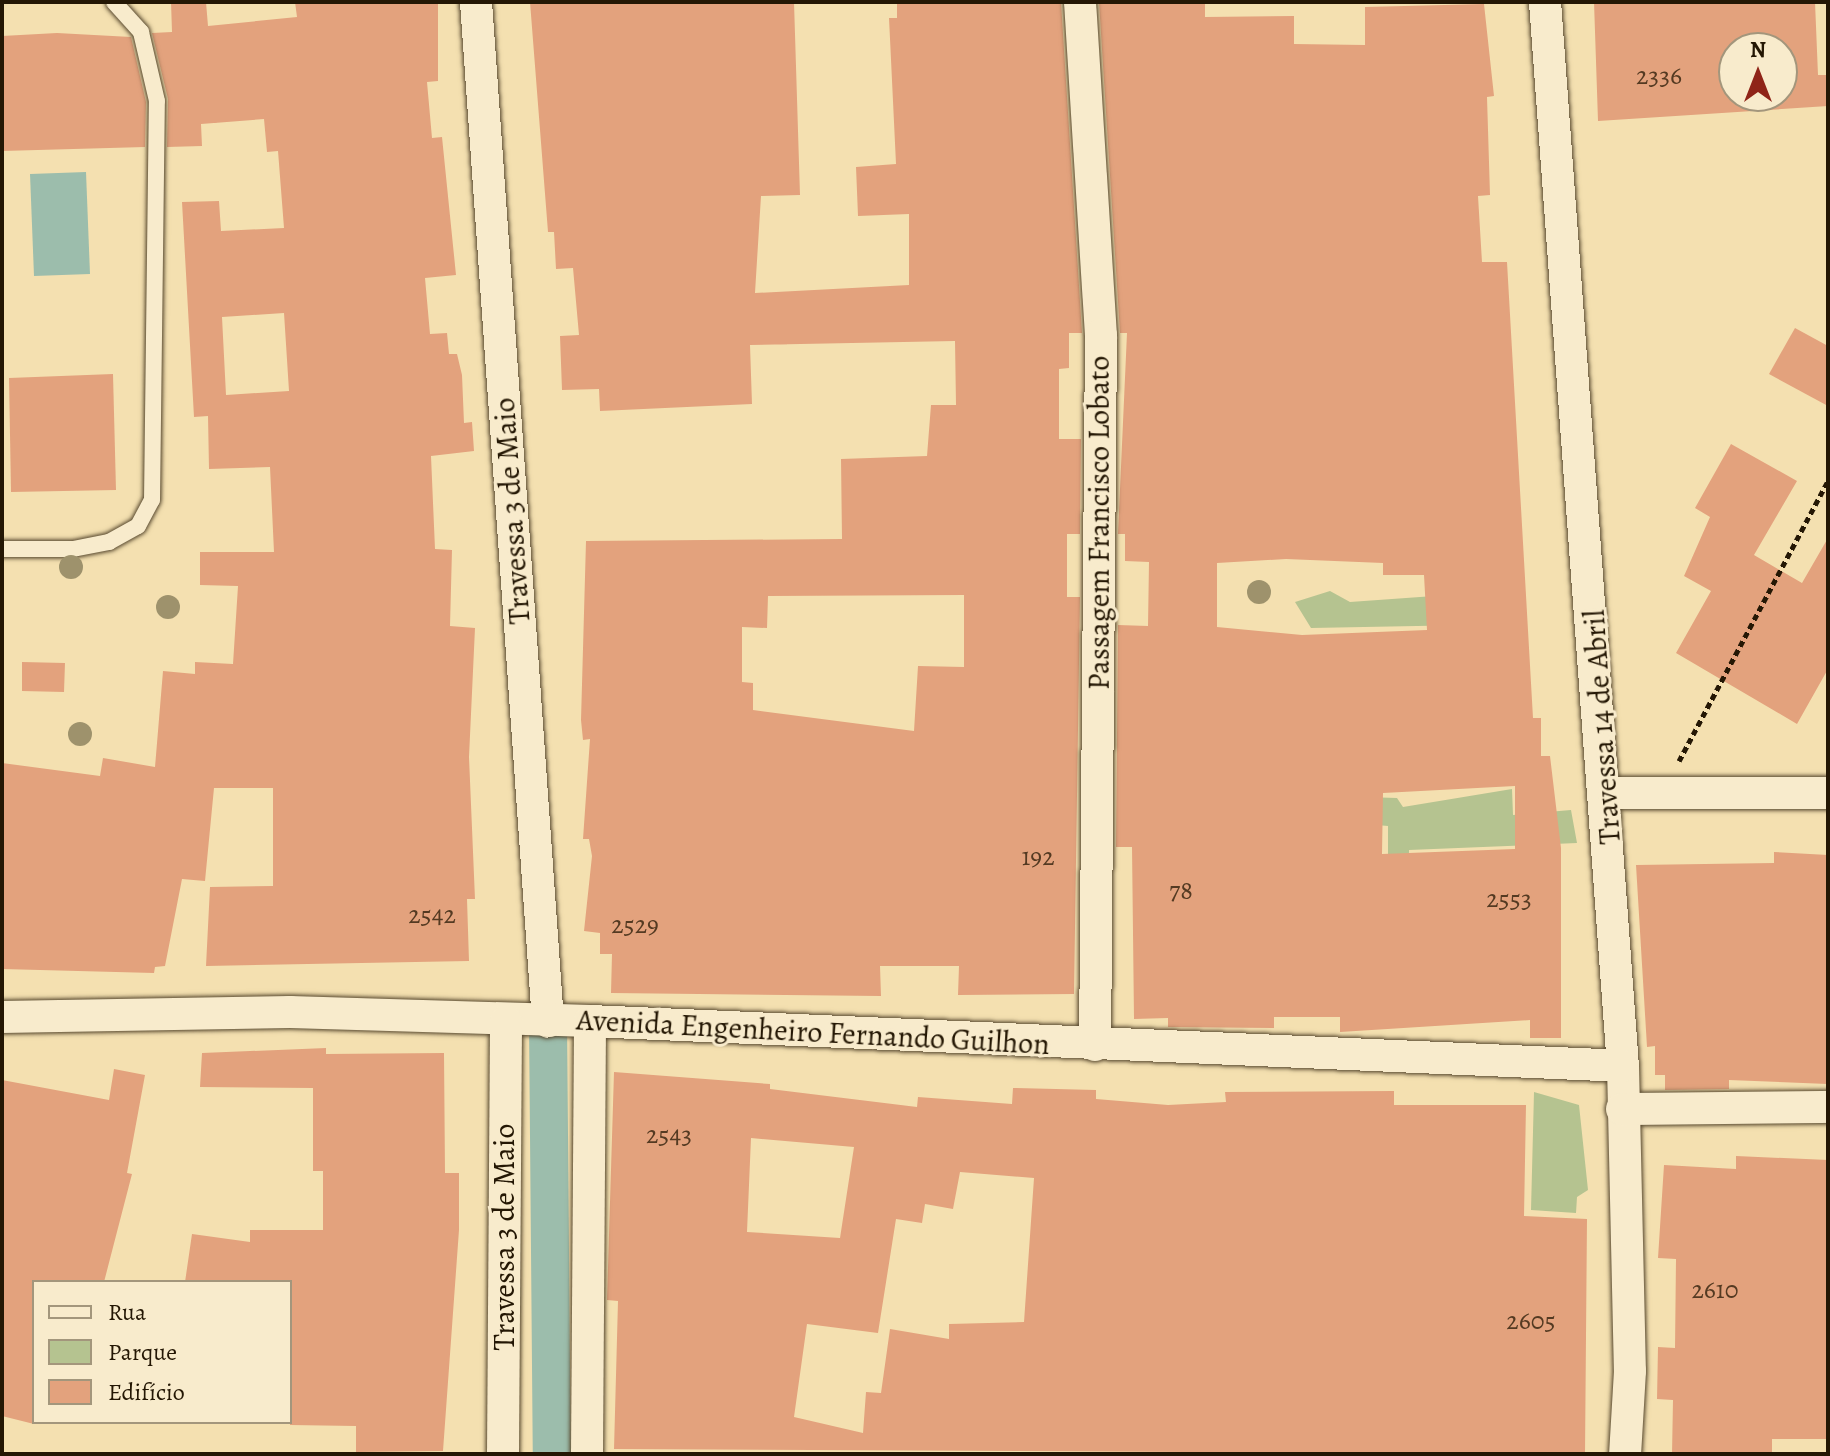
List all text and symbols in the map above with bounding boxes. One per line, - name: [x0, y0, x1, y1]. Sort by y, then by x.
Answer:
- north arrow: [1718, 32, 1798, 112]
- text: N: [1750, 35, 1766, 65]
- house number: 2336: [1636, 60, 1682, 92]
- street label: Passagem Francisco Lobato: [1081, 356, 1117, 690]
- street label: Travessa 3 de Maio: [486, 397, 538, 625]
- street label: Travessa 14 de Abril: [1576, 608, 1628, 846]
- house number: 192: [1021, 841, 1055, 873]
- house number: 78: [1169, 875, 1193, 907]
- house number: 2553: [1486, 883, 1532, 915]
- house number: 2542: [408, 899, 456, 931]
- house number: 2529: [611, 909, 659, 941]
- street label: Avenida Engenheiro Fernando Guilhon: [575, 1002, 1051, 1062]
- house number: 2543: [646, 1119, 692, 1151]
- street label: Travessa 3 de Maio: [486, 1124, 522, 1350]
- house number: 2610: [1691, 1274, 1739, 1306]
- legend: [32, 1280, 292, 1424]
- text: Rua: [108, 1296, 146, 1328]
- house number: 2605: [1506, 1305, 1556, 1337]
- text: Parque: [108, 1336, 177, 1368]
- text: Edifício: [108, 1376, 185, 1408]

